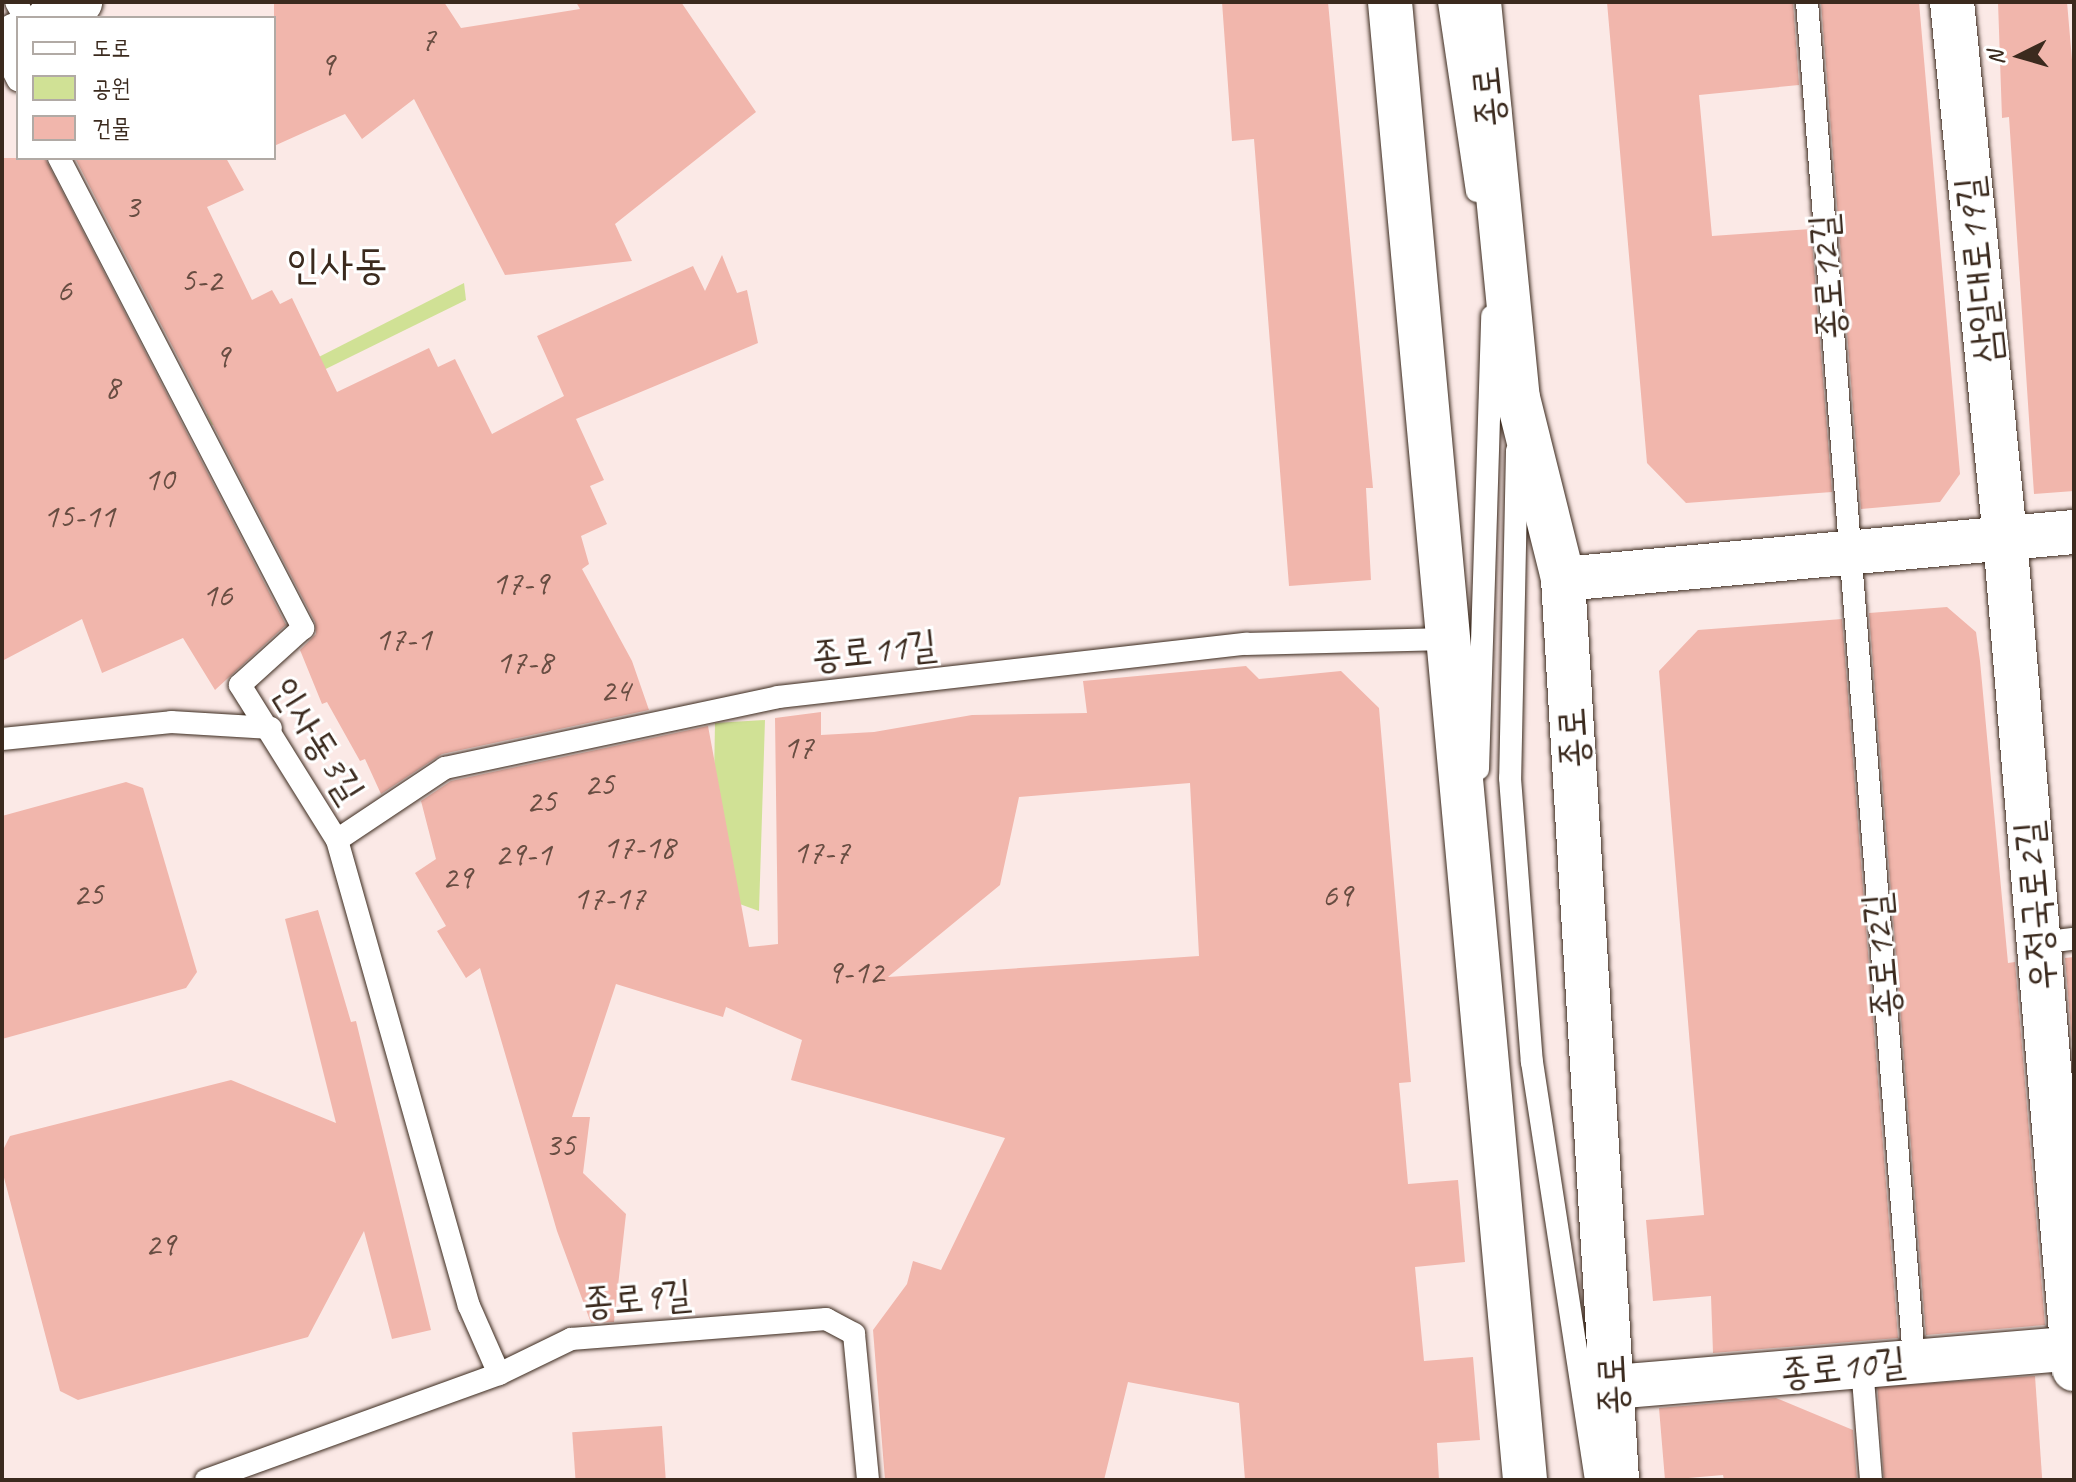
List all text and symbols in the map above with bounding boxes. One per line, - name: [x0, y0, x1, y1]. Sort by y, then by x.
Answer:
- legend: [16, 16, 276, 160]
- north arrow: [1980, 16, 2060, 96]
- house number: 7: [420, 19, 436, 59]
- text: 도로: [92, 33, 131, 63]
- house number: 9: [319, 44, 335, 84]
- text: N: [1982, 50, 2011, 66]
- street label: 종로: [1462, 64, 1514, 130]
- text: 공원: [92, 73, 131, 103]
- text: 건물: [92, 113, 131, 143]
- street label: 삼일대로19길: [1946, 175, 2010, 365]
- house number: 3: [124, 187, 140, 227]
- street label: 종로12길: [1800, 213, 1854, 341]
- district label: 인사동: [286, 240, 388, 290]
- house number: 5-2: [180, 260, 222, 300]
- house number: 6: [56, 270, 72, 310]
- house number: 9: [214, 336, 230, 376]
- house number: 8: [104, 367, 120, 407]
- house number: 10: [144, 459, 174, 499]
- house number: 15-11: [43, 496, 115, 536]
- house number: 17-9: [492, 563, 548, 603]
- house number: 16: [202, 575, 232, 615]
- house number: 17-1: [375, 619, 431, 659]
- street label: 종로11길: [809, 621, 939, 679]
- house number: 17-8: [496, 642, 552, 682]
- street label: 인사동3길: [262, 669, 374, 811]
- house number: 24: [600, 670, 630, 710]
- street label: 종로: [1548, 706, 1598, 770]
- house number: 17: [783, 727, 813, 767]
- house number: 25: [584, 764, 614, 804]
- house number: 25: [526, 781, 556, 821]
- street label: 우정국로2길: [2005, 819, 2065, 993]
- house number: 17-18: [603, 827, 675, 867]
- house number: 17-7: [793, 832, 849, 872]
- house number: 29-1: [495, 834, 551, 874]
- house number: 29: [442, 857, 472, 897]
- house number: 25: [73, 874, 103, 914]
- house number: 69: [1322, 875, 1352, 915]
- house number: 17-17: [573, 878, 645, 918]
- street label: 종로12길: [1853, 891, 1909, 1021]
- house number: 9-12: [827, 952, 883, 992]
- house number: 35: [545, 1125, 575, 1165]
- house number: 29: [145, 1224, 175, 1264]
- street label: 종로9길: [581, 1271, 693, 1325]
- street label: 종로10길: [1778, 1338, 1908, 1396]
- street label: 종로: [1588, 1353, 1636, 1417]

